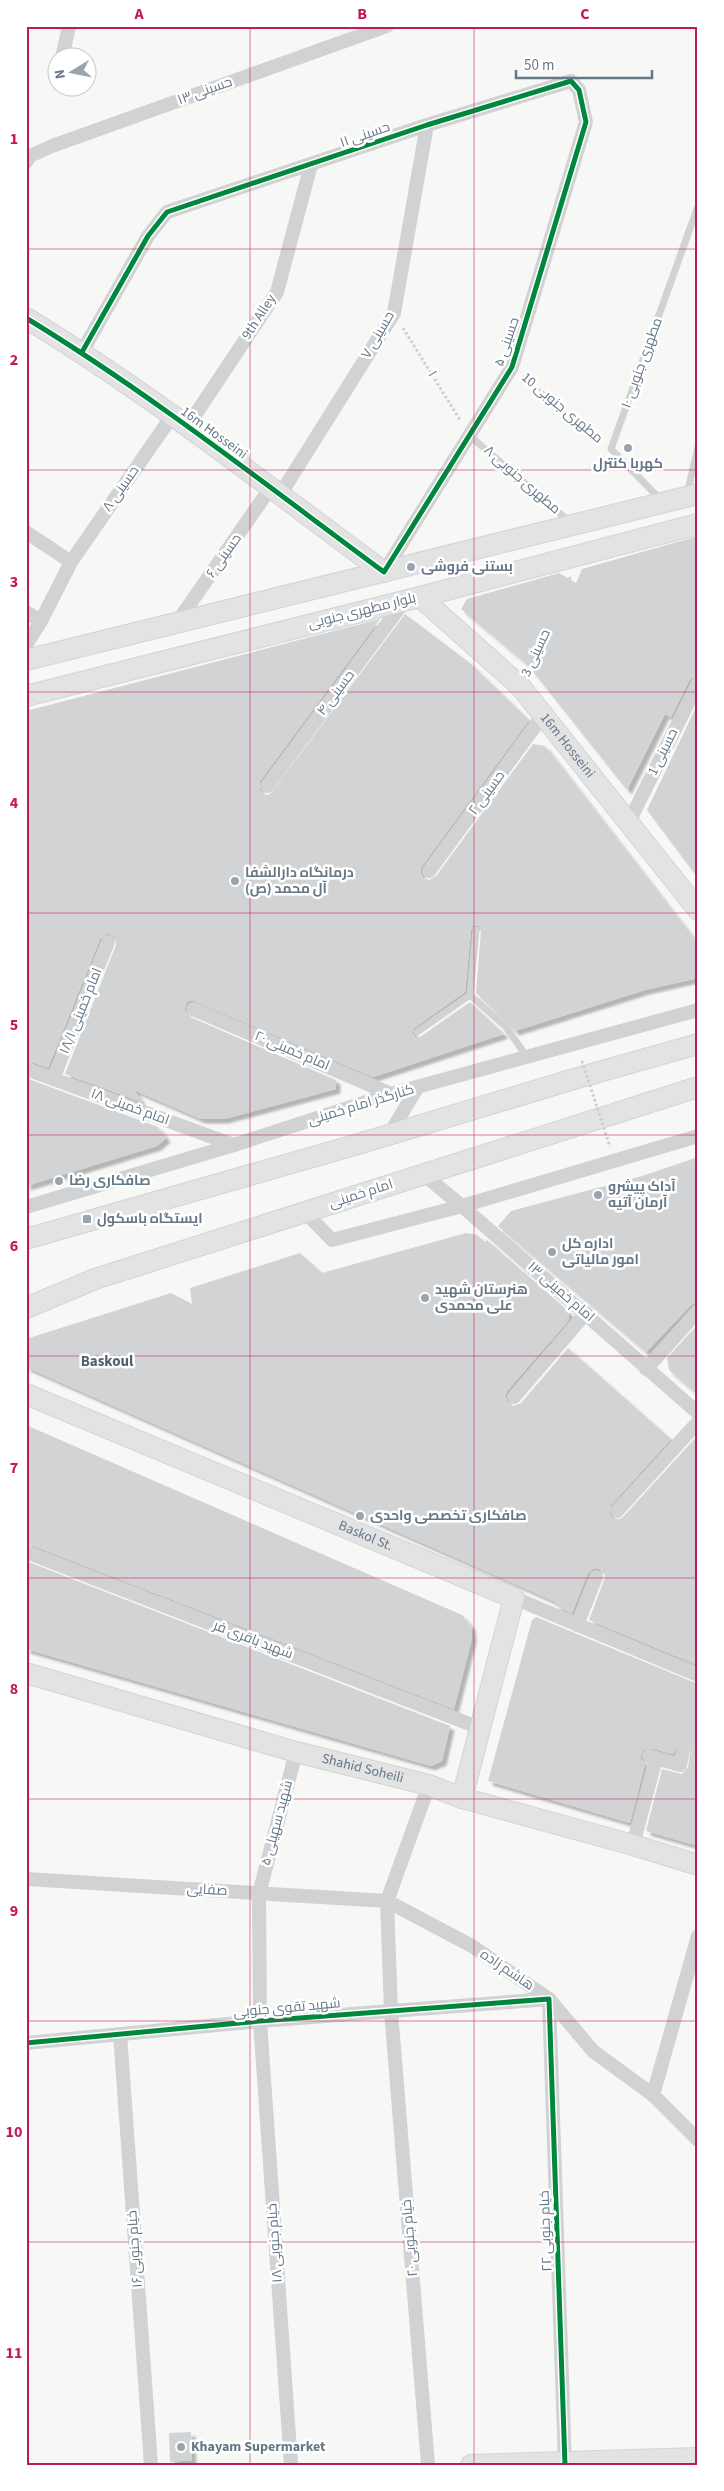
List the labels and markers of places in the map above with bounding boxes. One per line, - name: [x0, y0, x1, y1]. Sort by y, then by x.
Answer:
- marker: کهربا کنترل: [622, 442, 634, 454]
- place label: کهربا کنترل: [593, 454, 663, 474]
- place label: بستنی فروشی: [421, 557, 513, 577]
- marker: بستنی فروشی: [405, 561, 417, 573]
- place label: درمانگاه دارالشفا آل محمد (ص): [245, 863, 354, 899]
- marker: درمانگاه دارالشفا آل محمد (ص): [229, 875, 241, 887]
- place label: صافکاری رضا: [69, 1171, 151, 1191]
- marker: صافکاری رضا: [53, 1175, 65, 1187]
- place label: آداک پیشرو آرمان آتیه: [608, 1177, 676, 1213]
- marker: آداک پیشرو آرمان آتیه: [592, 1189, 604, 1201]
- place label: ایستگاه باسکول: [97, 1209, 203, 1229]
- marker: ایستگاه باسکول: [81, 1213, 93, 1225]
- place label: اداره کل امور مالیاتی: [562, 1234, 639, 1270]
- marker: اداره کل امور مالیاتی: [546, 1246, 558, 1258]
- place label: هنرستان شهید علی محمدی: [435, 1280, 528, 1316]
- marker: هنرستان شهید علی محمدی: [419, 1292, 431, 1304]
- place label: صافکاری تخصصی واحدی: [370, 1506, 527, 1526]
- marker: صافکاری تخصصی واحدی: [354, 1510, 366, 1522]
- place label: Khayam Supermarket: [191, 2437, 326, 2457]
- marker: Khayam Supermarket: [175, 2441, 187, 2453]

